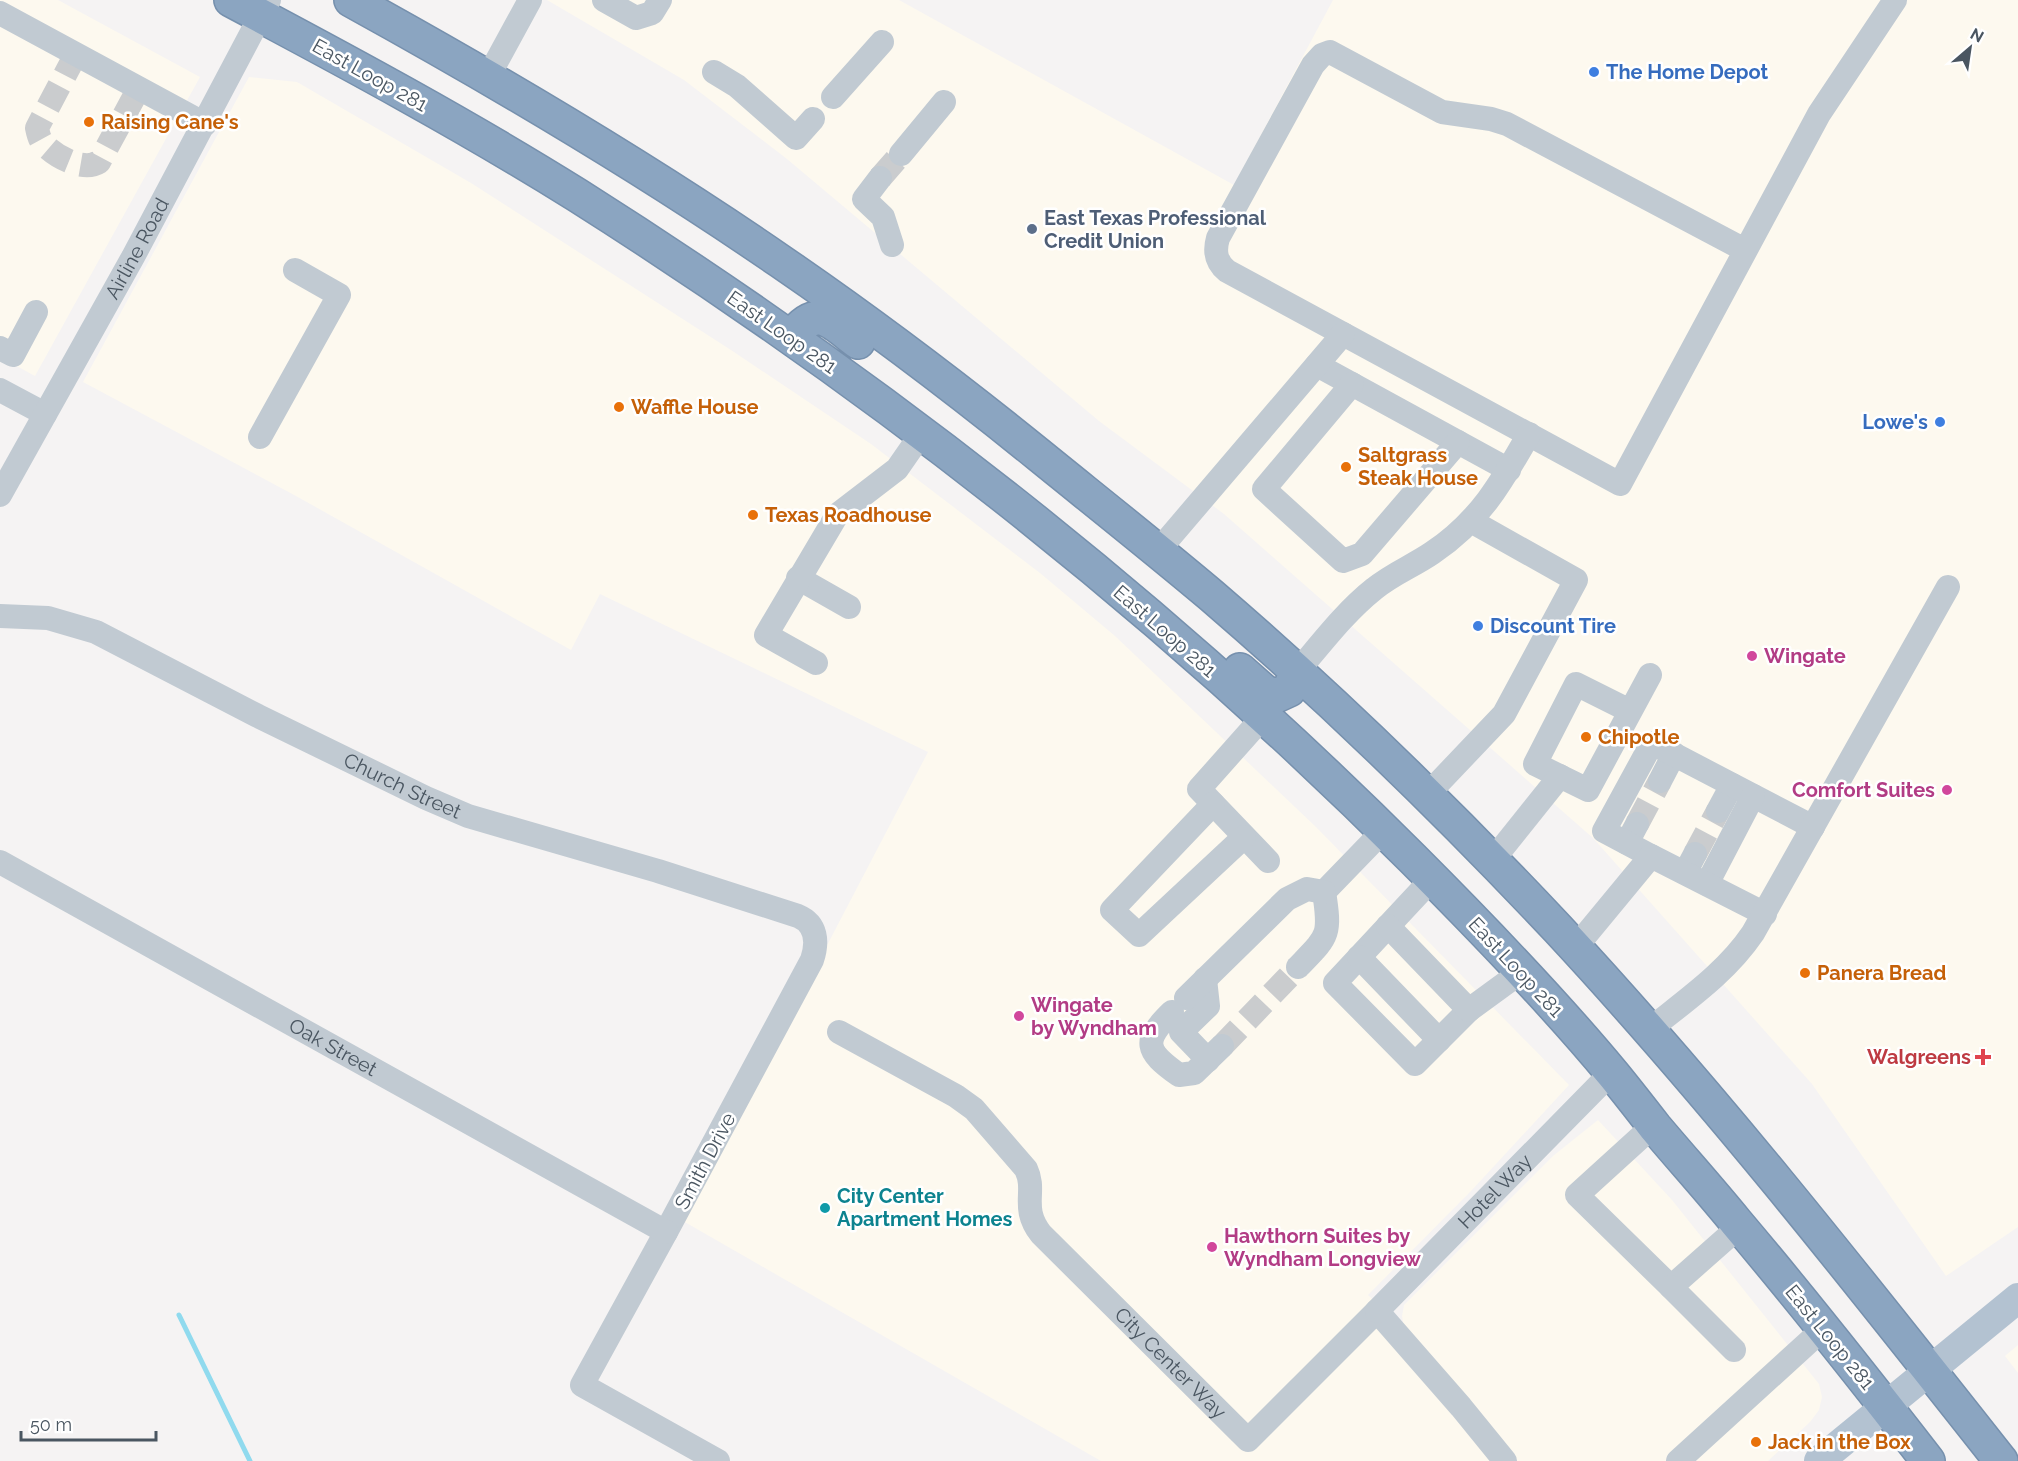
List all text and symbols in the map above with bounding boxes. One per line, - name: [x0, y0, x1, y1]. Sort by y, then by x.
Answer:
- north arrow: [1940, 18, 2000, 78]
- text: N: [1967, 24, 1987, 47]
- street label: East Loop 281: [308, 33, 432, 117]
- place label: The Home Depot: [1606, 60, 1768, 84]
- marker: The Home Depot: [1587, 65, 1601, 79]
- place label: Raising Cane's: [101, 110, 239, 134]
- marker: Raising Cane's: [82, 115, 96, 129]
- street label: Airline Road: [100, 194, 174, 303]
- place label: East Texas Professional Credit Union: [1044, 206, 1267, 253]
- marker: East Texas Professional Credit Union: [1025, 222, 1039, 236]
- street label: East Loop 281: [723, 285, 842, 379]
- place label: Waffle House: [631, 395, 759, 419]
- marker: Waffle House: [612, 400, 626, 414]
- place label: Lowe's: [1862, 410, 1928, 434]
- marker: Lowe's: [1933, 415, 1947, 429]
- place label: Saltgrass Steak House: [1358, 443, 1478, 490]
- marker: Saltgrass Steak House: [1339, 460, 1353, 474]
- place label: Texas Roadhouse: [765, 503, 932, 527]
- marker: Texas Roadhouse: [746, 508, 760, 522]
- street label: East Loop 281: [1109, 580, 1222, 682]
- place label: Discount Tire: [1490, 614, 1616, 638]
- marker: Discount Tire: [1471, 619, 1485, 633]
- place label: Wingate: [1764, 644, 1846, 668]
- marker: Wingate: [1745, 649, 1759, 663]
- place label: Chipotle: [1598, 725, 1680, 749]
- marker: Chipotle: [1579, 730, 1593, 744]
- street label: Church Street: [340, 748, 465, 824]
- place label: Comfort Suites: [1792, 778, 1935, 802]
- marker: Comfort Suites: [1940, 783, 1954, 797]
- street label: East Loop 281: [1464, 912, 1569, 1022]
- place label: Panera Bread: [1817, 961, 1946, 985]
- marker: Panera Bread: [1798, 966, 1812, 980]
- place label: Wingate by Wyndham: [1031, 993, 1157, 1040]
- marker: Wingate by Wyndham: [1012, 1009, 1026, 1023]
- street label: Oak Street: [285, 1013, 382, 1081]
- place label: Walgreens: [1867, 1045, 1971, 1069]
- marker: Walgreens: [1976, 1050, 1990, 1064]
- street label: Smith Drive: [670, 1108, 741, 1213]
- street label: Hotel Way: [1453, 1149, 1537, 1234]
- place label: City Center Apartment Homes: [837, 1184, 1013, 1231]
- marker: City Center Apartment Homes: [818, 1201, 832, 1215]
- place label: Hawthorn Suites by Wyndham Longview: [1224, 1224, 1421, 1271]
- marker: Hawthorn Suites by Wyndham Longview: [1205, 1240, 1219, 1254]
- street label: East Loop 281: [1780, 1280, 1880, 1395]
- street label: City Center Way: [1110, 1302, 1232, 1424]
- scale bar: [21, 1404, 156, 1442]
- text: 50 m: [30, 1414, 72, 1435]
- place label: Jack in the Box: [1768, 1430, 1911, 1454]
- marker: Jack in the Box: [1749, 1435, 1763, 1449]

